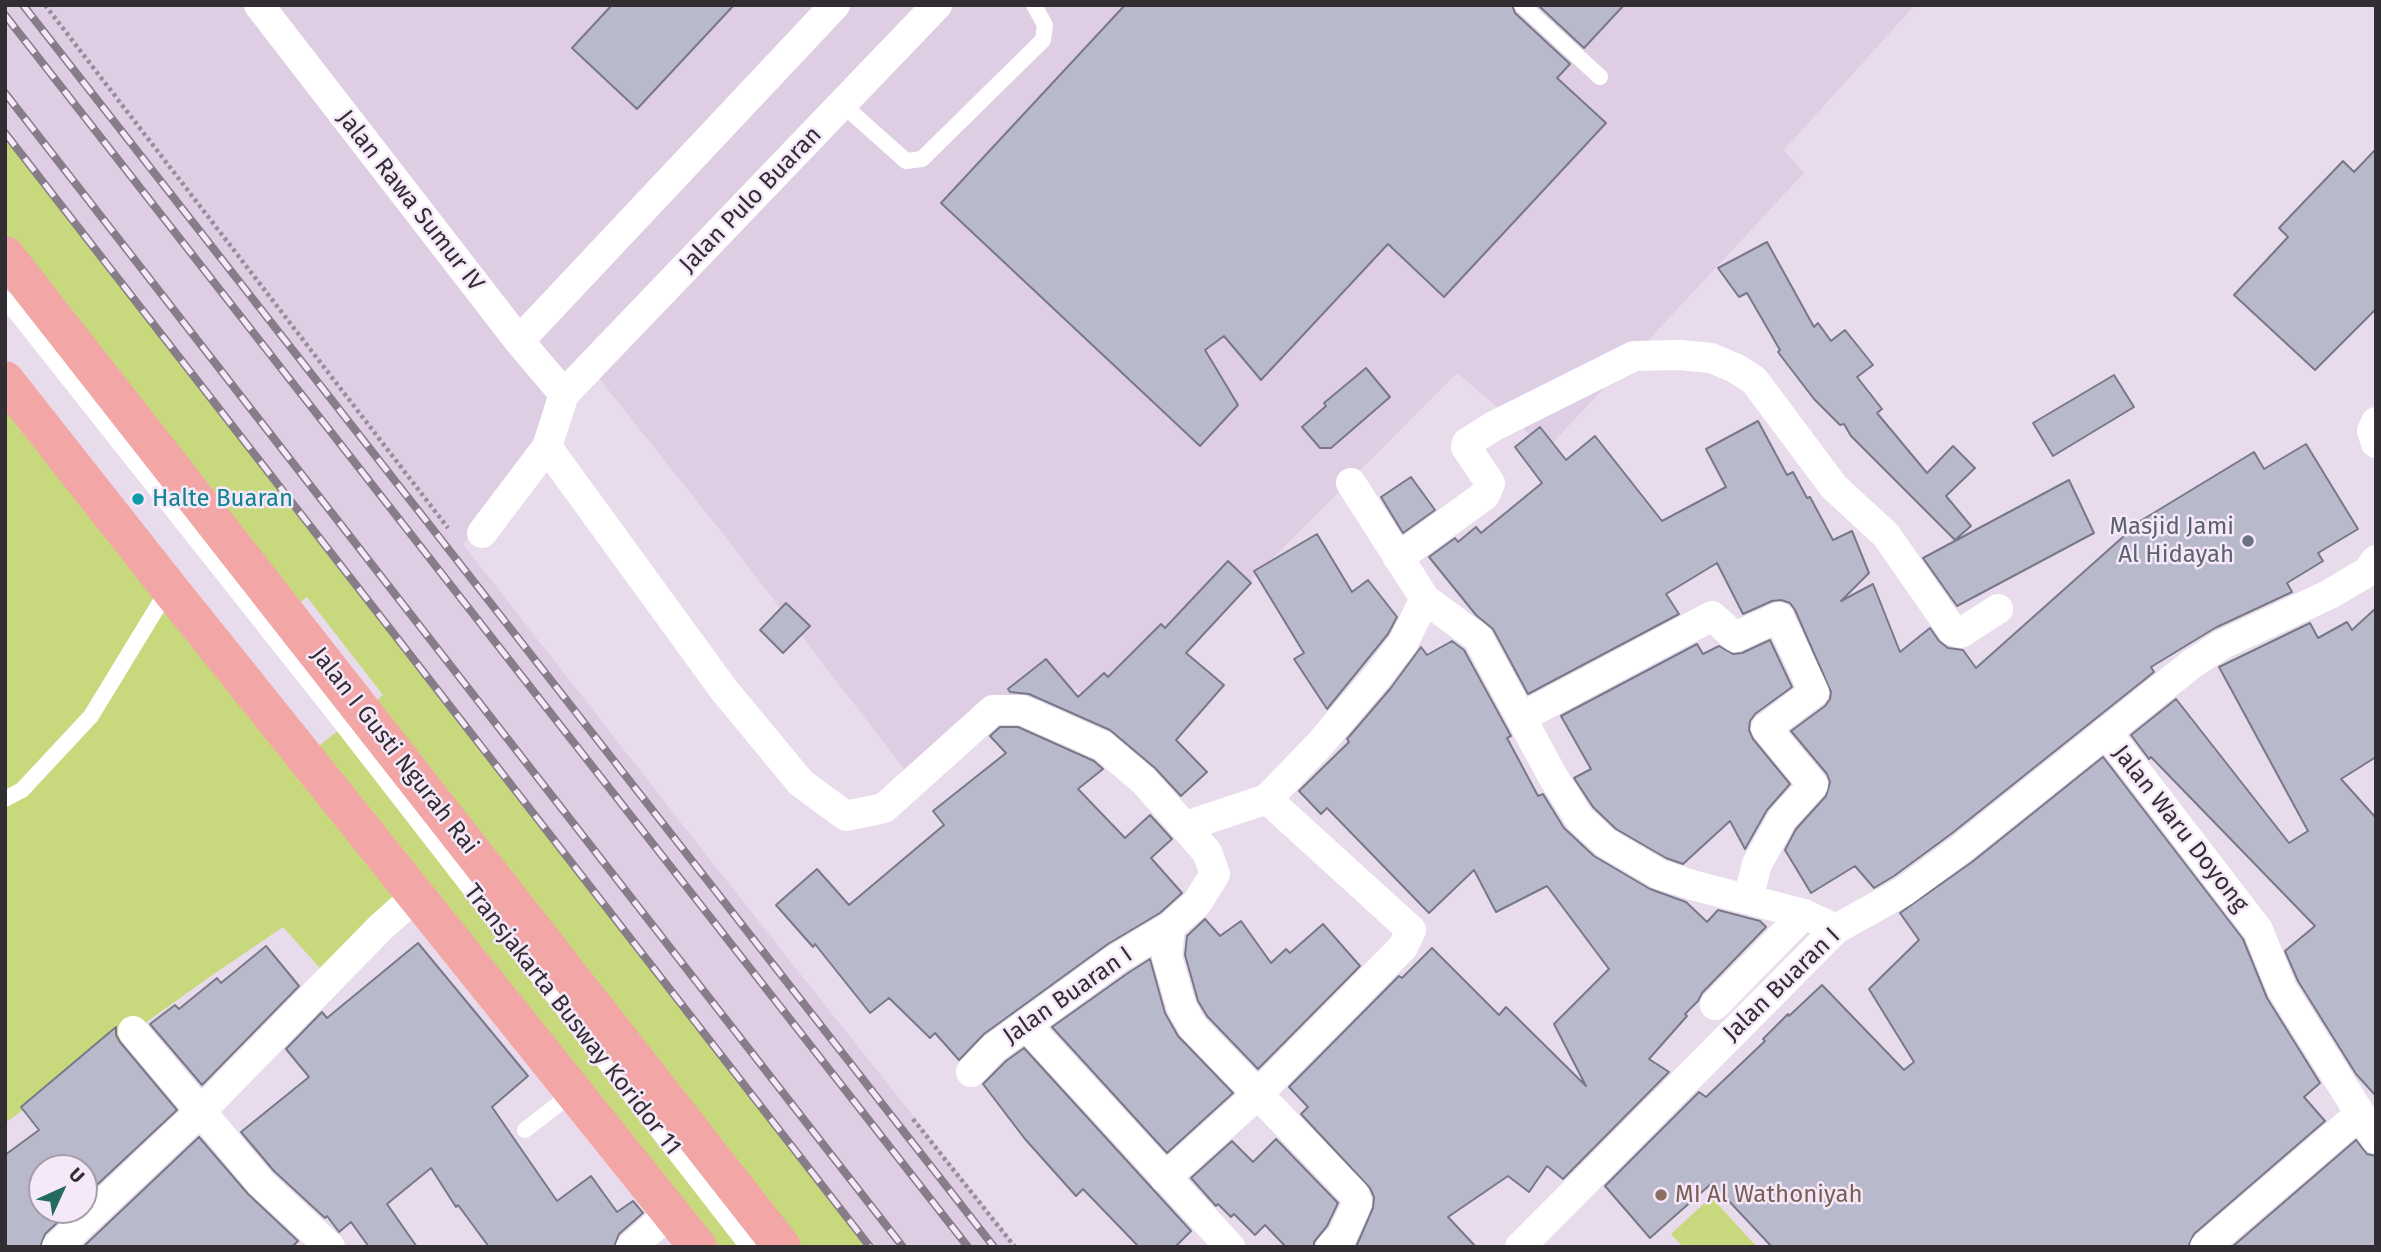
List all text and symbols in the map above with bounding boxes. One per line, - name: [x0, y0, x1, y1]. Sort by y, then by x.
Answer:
- street label: Jalan Rawa Sumur IV: [330, 105, 490, 297]
- street label: Jalan Pulo Buaran: [674, 121, 828, 279]
- place label: Halte Buaran: [152, 485, 293, 513]
- marker: Halte Buaran: [130, 491, 146, 507]
- place label: Masjid Jami Al Hidayah: [2109, 513, 2234, 569]
- marker: Masjid Jami Al Hidayah: [2240, 533, 2256, 549]
- street label: Jalan I Gusti Ngurah Rai: [304, 642, 484, 860]
- street label: Jalan Waru Doyong: [2106, 740, 2254, 918]
- street label: Transjakarta Busway Koridor 11: [457, 879, 687, 1161]
- street label: Jalan Buaran I: [1718, 922, 1846, 1048]
- street label: Jalan Buaran I: [998, 941, 1138, 1051]
- north arrow: [28, 1154, 98, 1224]
- text: U: [64, 1163, 89, 1188]
- place label: MI Al Wathoniyah: [1675, 1181, 1863, 1209]
- marker: MI Al Wathoniyah: [1653, 1187, 1669, 1203]

